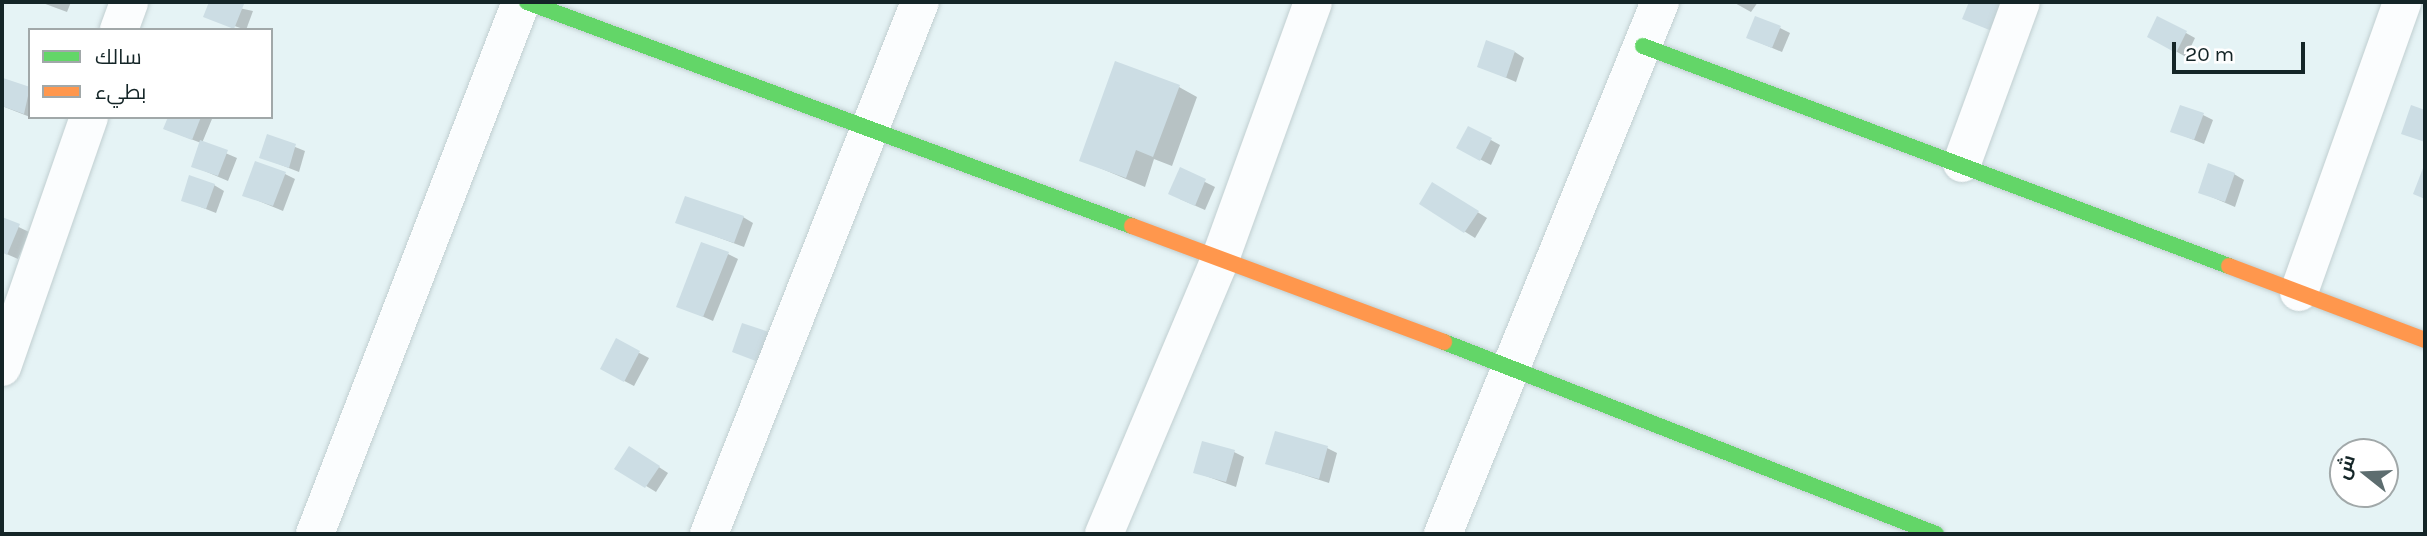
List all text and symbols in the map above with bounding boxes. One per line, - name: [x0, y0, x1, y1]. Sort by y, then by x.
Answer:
- legend: [28, 28, 273, 119]
- scale bar: [2175, 28, 2308, 72]
- text: 20 m: [2185, 42, 2234, 66]
- text: سالك: [95, 45, 142, 69]
- text: بطيء: [95, 80, 146, 104]
- north arrow: [2329, 438, 2399, 508]
- text: ش: [2332, 452, 2360, 482]

